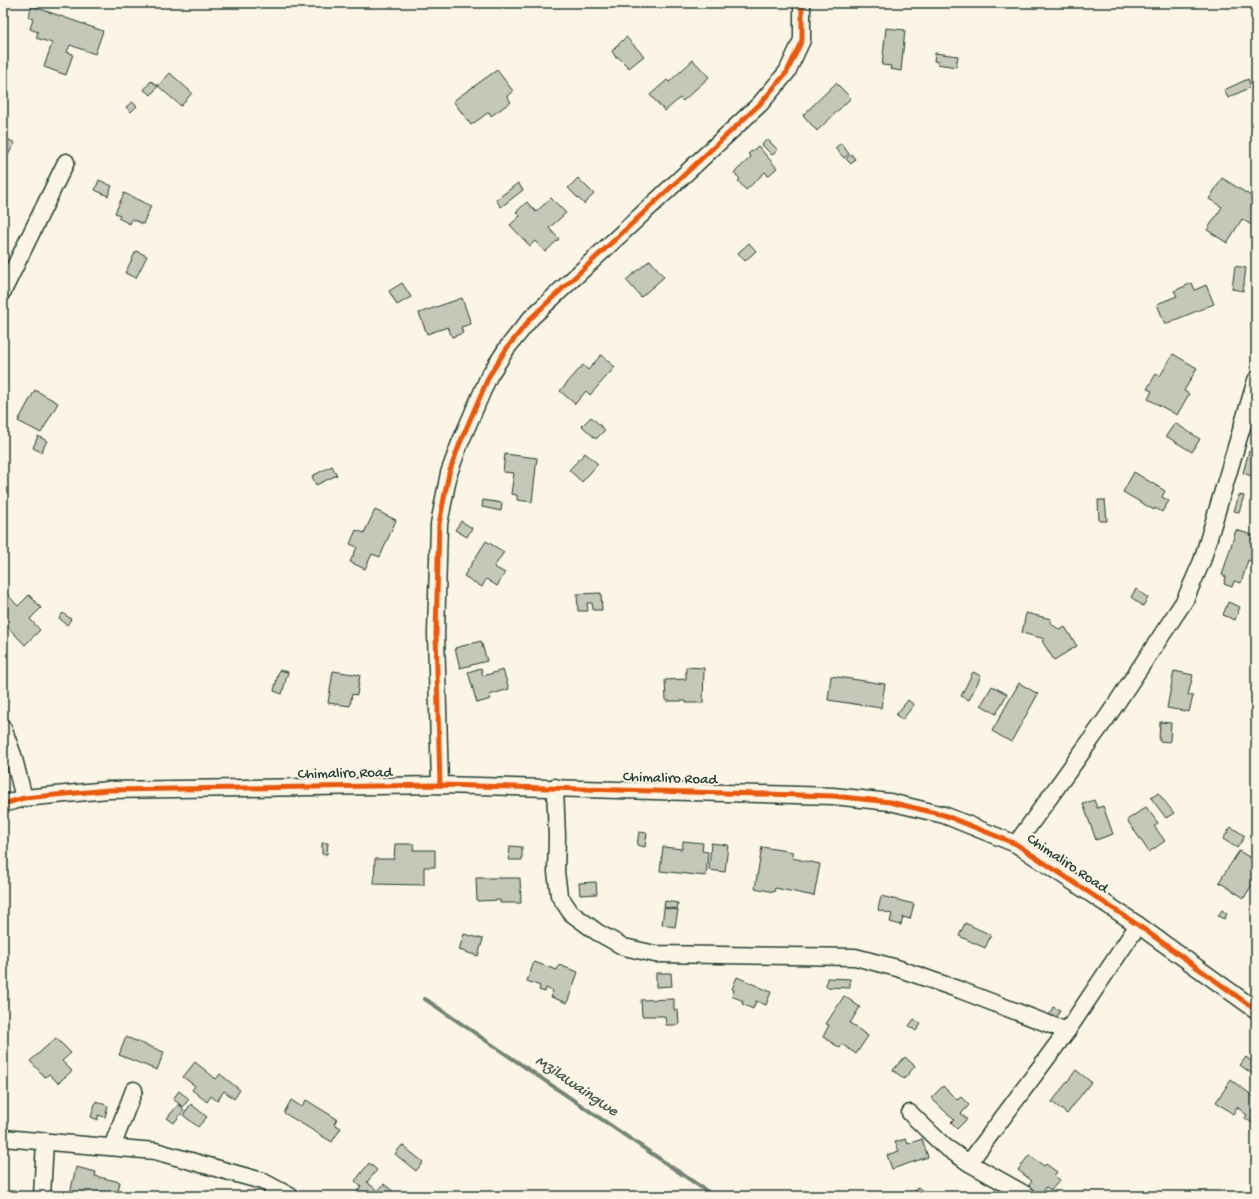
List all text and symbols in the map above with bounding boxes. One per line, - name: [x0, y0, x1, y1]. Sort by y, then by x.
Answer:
- street label: Chimaliro Road: [298, 764, 394, 784]
- street label: Chimaliro Road: [623, 768, 719, 790]
- street label: Chimaliro Road: [1023, 830, 1112, 899]
- water label: Mzilawaingwe: [531, 1052, 622, 1122]

